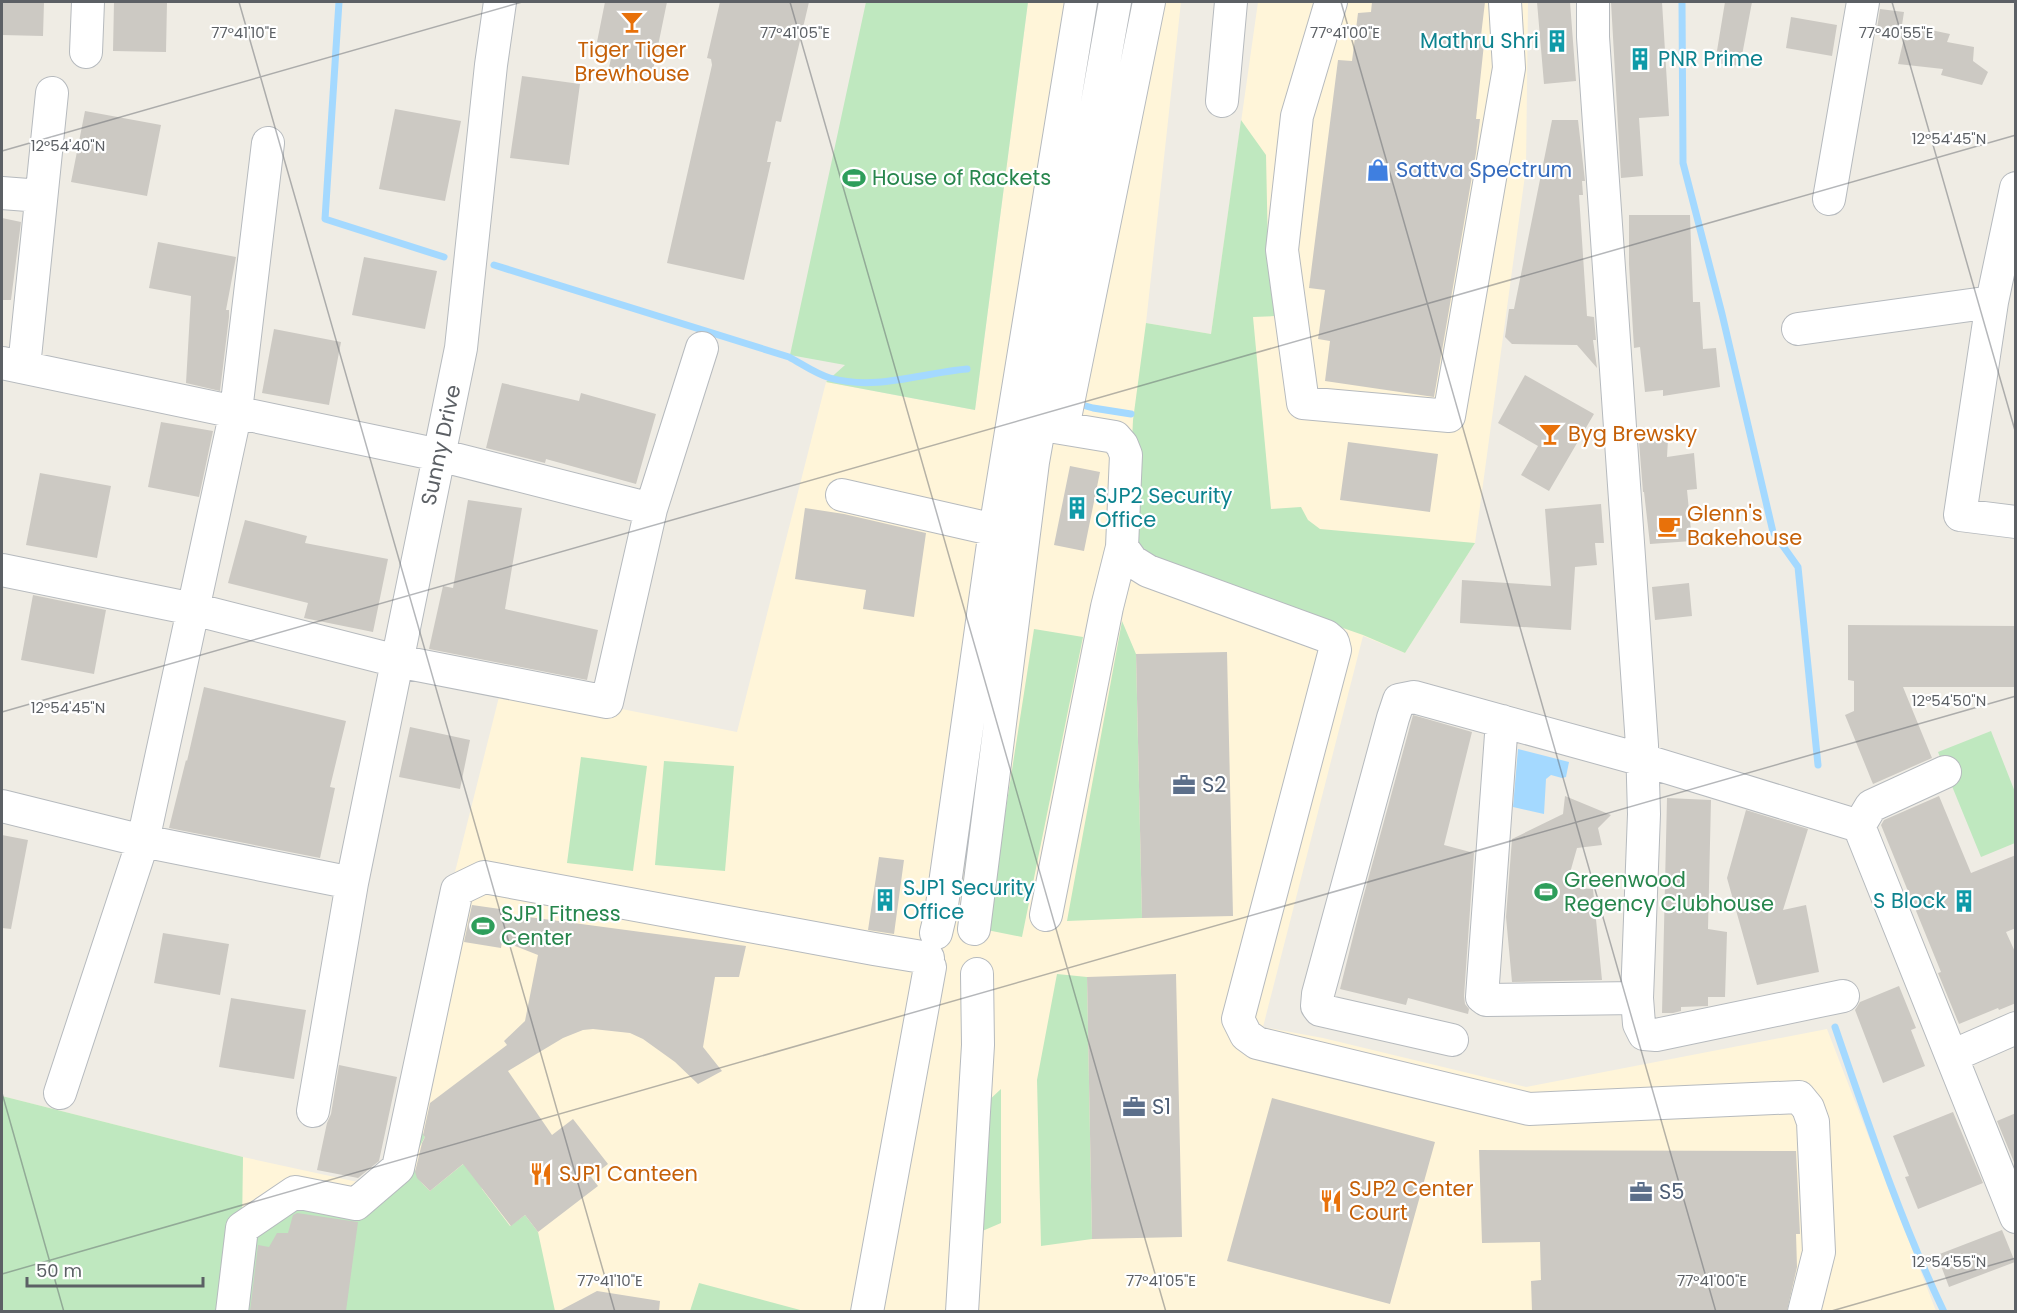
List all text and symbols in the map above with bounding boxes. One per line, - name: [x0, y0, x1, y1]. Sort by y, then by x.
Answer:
- bar icon: Tiger Tiger Brewhouse: [619, 9, 645, 35]
- text: 77°41'10"E: [211, 22, 277, 43]
- text: 77°41'05"E: [760, 22, 830, 43]
- text: 77°41'00"E: [1310, 22, 1380, 43]
- text: 77°40'55"E: [1859, 22, 1933, 43]
- place label: Mathru Shri: [1420, 26, 1539, 55]
- building icon: Mathru Shri: [1544, 28, 1570, 54]
- place label: Tiger Tiger Brewhouse: [574, 35, 690, 88]
- place label: PNR Prime: [1658, 44, 1763, 73]
- building icon: PNR Prime: [1627, 46, 1653, 72]
- text: 12°54'45"N: [1912, 128, 1986, 149]
- text: 12°54'40"N: [31, 135, 105, 156]
- place label: Sattva Spectrum: [1396, 155, 1572, 184]
- shop icon: Sattva Spectrum: [1365, 157, 1391, 183]
- place label: House of Rackets: [872, 163, 1051, 192]
- sports icon: House of Rackets: [841, 165, 867, 191]
- street label: Sunny Drive: [414, 382, 467, 508]
- place label: Byg Brewsky: [1568, 419, 1697, 448]
- bar icon: Byg Brewsky: [1537, 421, 1563, 447]
- place label: SJP2 Security Office: [1095, 481, 1232, 534]
- building icon: SJP2 Security Office: [1064, 495, 1090, 521]
- place label: Glenn's Bakehouse: [1687, 499, 1802, 552]
- cafe icon: Glenn's Bakehouse: [1656, 513, 1682, 539]
- text: 12°54'50"N: [1912, 690, 1986, 711]
- text: 12°54'45"N: [31, 697, 105, 718]
- place label: S2: [1202, 770, 1226, 799]
- office icon: S2: [1171, 772, 1197, 798]
- place label: Greenwood Regency Clubhouse: [1564, 865, 1774, 918]
- place label: SJP1 Security Office: [903, 873, 1035, 926]
- sports icon: Greenwood Regency Clubhouse: [1533, 879, 1559, 905]
- place label: S Block: [1873, 886, 1946, 915]
- building icon: SJP1 Security Office: [872, 887, 898, 913]
- building icon: S Block: [1951, 888, 1977, 914]
- place label: SJP1 Fitness Center: [501, 899, 621, 952]
- sports icon: SJP1 Fitness Center: [470, 913, 496, 939]
- place label: S1: [1152, 1092, 1171, 1121]
- office icon: S1: [1121, 1094, 1147, 1120]
- place label: SJP1 Canteen: [559, 1159, 698, 1188]
- restaurant icon: SJP1 Canteen: [528, 1161, 554, 1187]
- place label: SJP2 Center Court: [1349, 1174, 1474, 1227]
- place label: S5: [1659, 1177, 1685, 1206]
- office icon: S5: [1628, 1179, 1654, 1205]
- restaurant icon: SJP2 Center Court: [1318, 1188, 1344, 1214]
- scale bar: [27, 1250, 202, 1288]
- text: 12°54'55"N: [1912, 1251, 1986, 1272]
- text: 50 m: [36, 1258, 82, 1283]
- text: 77°41'10"E: [577, 1270, 643, 1291]
- text: 77°41'05"E: [1126, 1270, 1196, 1291]
- text: 77°41'00"E: [1677, 1270, 1747, 1291]

